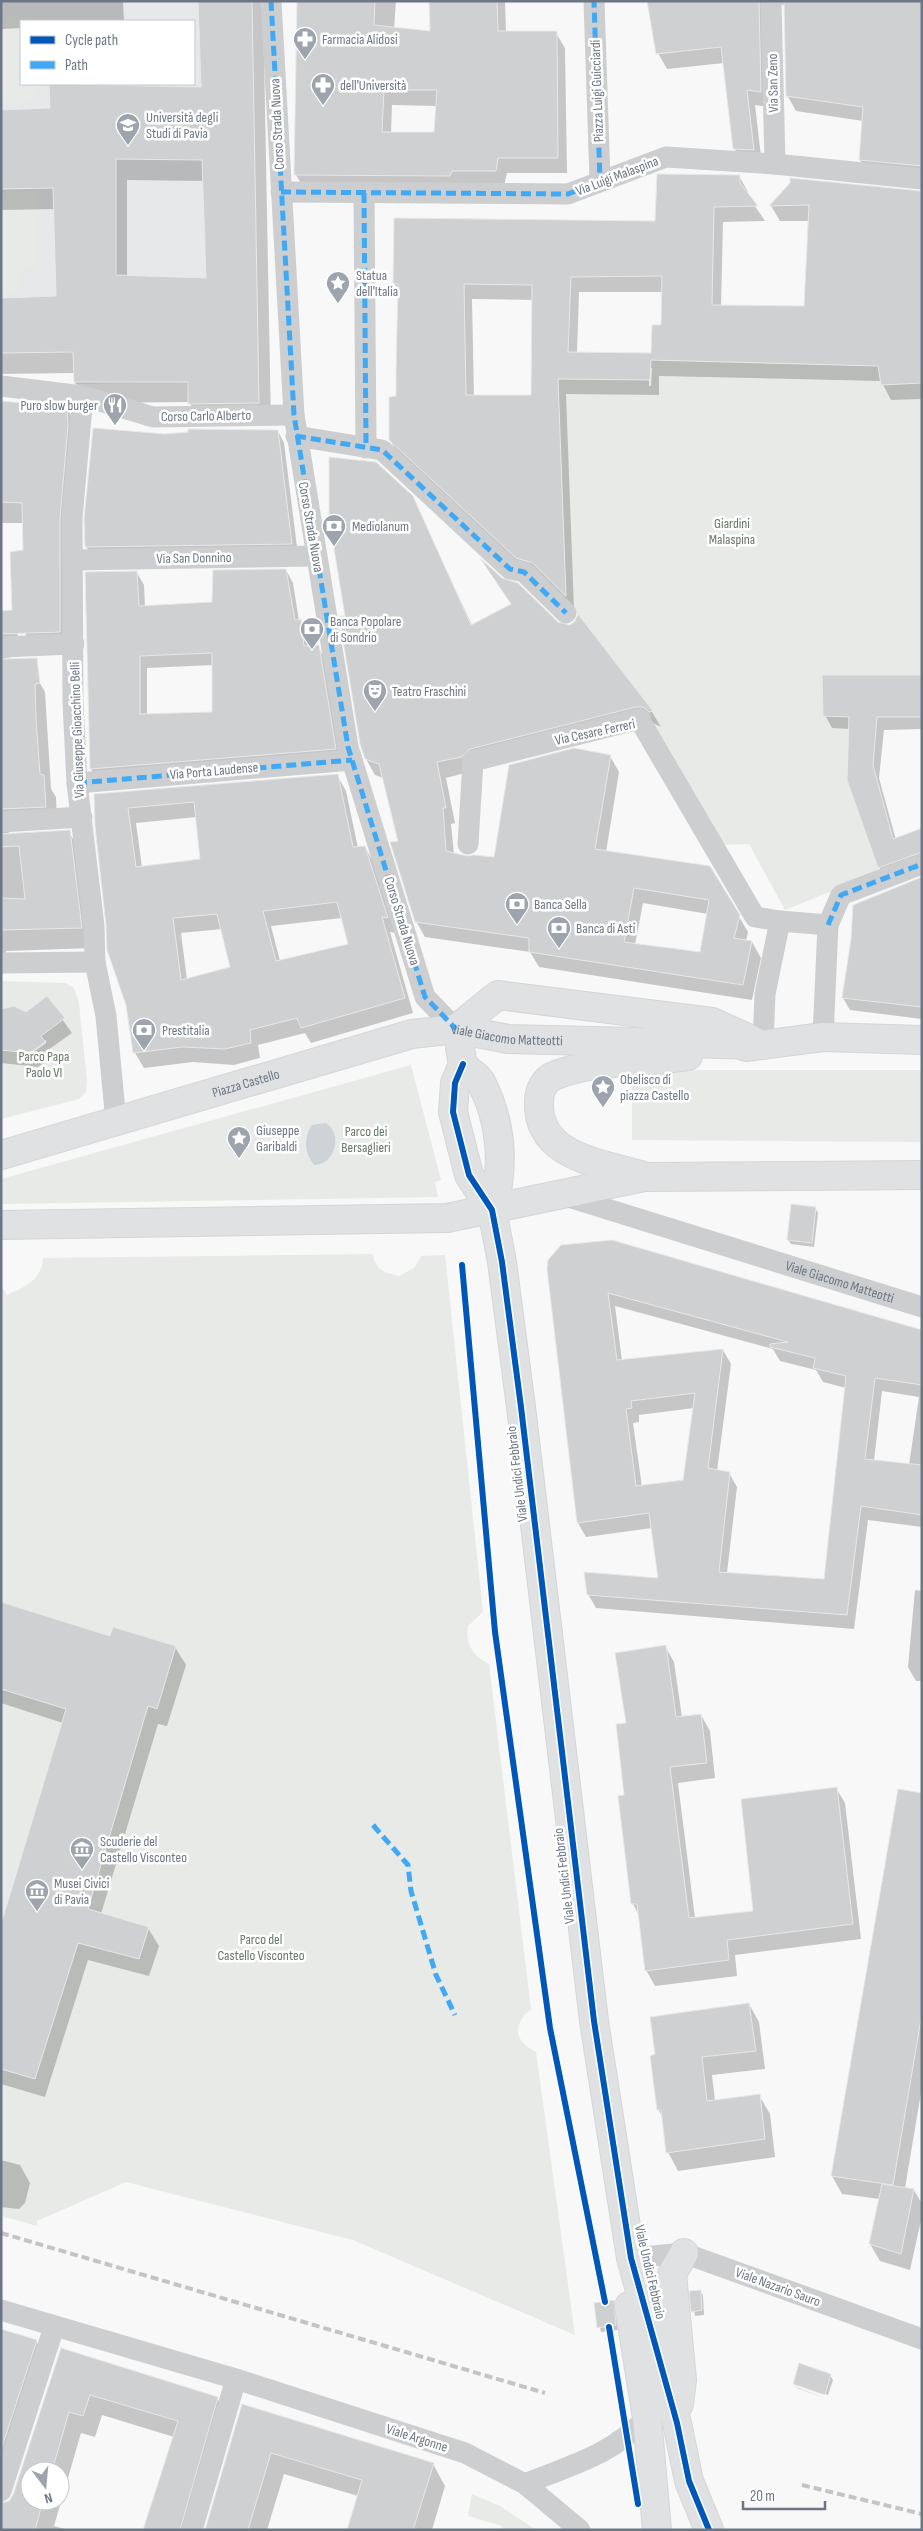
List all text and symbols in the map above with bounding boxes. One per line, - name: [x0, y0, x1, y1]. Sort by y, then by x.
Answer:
- legend: [20, 20, 195, 85]
- pharmacy icon: Farmacia Alidosi: [292, 26, 318, 60]
- text: Cycle path: [65, 31, 118, 50]
- place label: Farmacia Alidosi: [322, 31, 398, 48]
- street label: Piazza Luigi Guicciardi: [587, 40, 607, 142]
- street label: Via San Zeno: [764, 53, 782, 113]
- text: Path: [65, 56, 88, 75]
- pharmacy icon: dell'Università: [310, 72, 336, 106]
- place label: dell'Università: [340, 77, 406, 94]
- street label: Corso Strada Nuova: [266, 78, 288, 170]
- place label: Università degli Studi di Pavia: [146, 109, 218, 142]
- school or university icon: Università degli Studi di Pavia: [115, 112, 141, 146]
- street label: Via Luigi Malaspina: [573, 152, 661, 200]
- place label: Statua dell'Italia: [356, 267, 398, 300]
- place icon: Statua dell'Italia: [325, 270, 351, 304]
- restaurant icon: Puro slow burger: [102, 392, 128, 426]
- place label: Puro slow burger: [20, 397, 98, 414]
- street label: Corso Carlo Alberto: [161, 407, 251, 425]
- street label: Corso Strada Nuova: [295, 480, 327, 574]
- bank icon: Mediolanum: [321, 513, 347, 547]
- park label: Giardini Malaspina: [709, 515, 755, 548]
- place label: Mediolanum: [352, 518, 409, 535]
- street label: Via San Donnino: [156, 549, 232, 567]
- place label: Banca Popolare di Sondrio: [330, 613, 401, 646]
- bank icon: Banca Popolare di Sondrio: [299, 616, 325, 650]
- street label: Via Giuseppe Gioacchino Belli: [66, 661, 88, 799]
- theatre icon: Teatro Fraschini: [362, 678, 388, 712]
- place label: Teatro Fraschini: [392, 683, 466, 700]
- street label: Via Cesare Ferreri: [553, 715, 637, 749]
- street label: Via Porta Laudense: [169, 759, 259, 783]
- street label: Corso Strada Nuova: [380, 875, 424, 967]
- bank icon: Banca Sella: [504, 891, 530, 925]
- place label: Banca Sella: [534, 896, 587, 913]
- bank icon: Banca di Asti: [546, 915, 572, 949]
- place label: Banca di Asti: [576, 920, 635, 937]
- bank icon: Prestitalia: [131, 1017, 157, 1051]
- street label: Viale Giacomo Matteotti: [450, 1020, 563, 1049]
- place label: Prestitalia: [162, 1022, 210, 1039]
- park label: Parco Papa Paolo VI: [19, 1048, 69, 1081]
- street label: Piazza Castello: [210, 1065, 282, 1101]
- place label: Obelisco di piazza Castello: [620, 1071, 689, 1104]
- place icon: Obelisco di piazza Castello: [590, 1074, 616, 1108]
- place label: Giuseppe Garibaldi: [256, 1122, 299, 1155]
- park label: Parco dei Bersaglieri: [341, 1123, 391, 1156]
- place icon: Giuseppe Garibaldi: [226, 1125, 252, 1159]
- street label: Viale Giacomo Matteotti: [783, 1257, 896, 1306]
- street label: Viale Undici Febbraio: [503, 1425, 531, 1523]
- street label: Viale Undici Febbraio: [550, 1827, 578, 1925]
- place label: Scuderie del Castello Visconteo: [100, 1833, 187, 1866]
- museum icon: Scuderie del Castello Visconteo: [69, 1836, 95, 1870]
- place label: Musei Civici di Pavia: [54, 1875, 109, 1908]
- museum icon: Musei Civici di Pavia: [24, 1878, 50, 1912]
- park label: Parco del Castello Visconteo: [218, 1931, 305, 1964]
- street label: Viale Undici Febbraio: [631, 2223, 669, 2321]
- street label: Viale Nazario Sauro: [733, 2264, 823, 2310]
- street label: Viale Argonne: [384, 2420, 450, 2456]
- north arrow: [20, 2461, 70, 2511]
- scale bar: [743, 2478, 826, 2510]
- text: 20 m: [750, 2487, 775, 2506]
- text: N: [43, 2489, 54, 2507]

